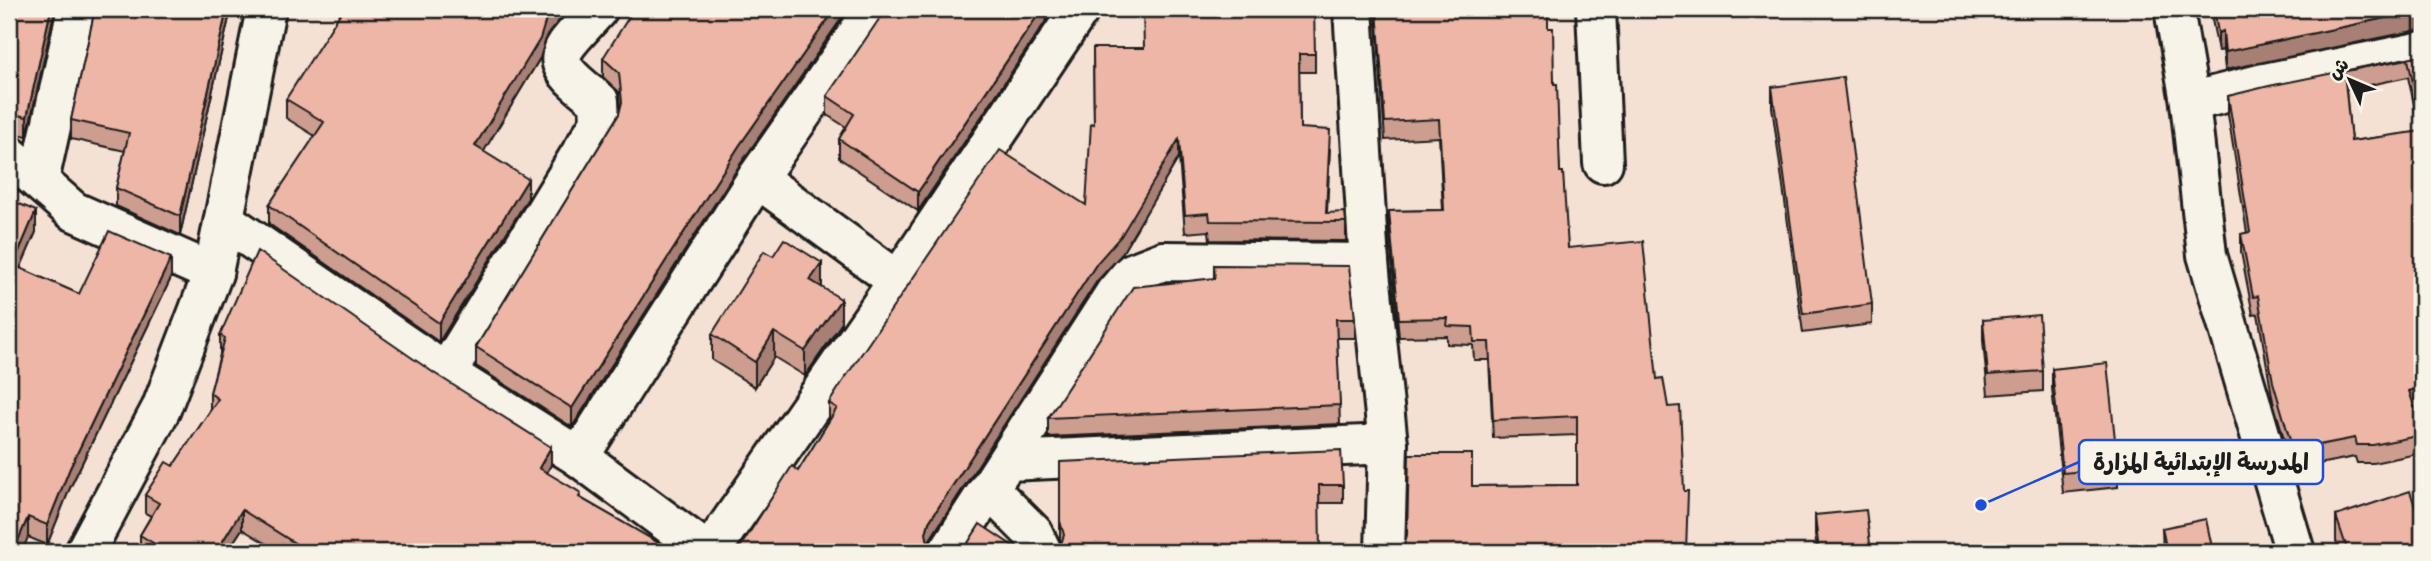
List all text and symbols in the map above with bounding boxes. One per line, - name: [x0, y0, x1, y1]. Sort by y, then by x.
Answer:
- north arrow: [2316, 46, 2386, 116]
- text: ش: [2323, 54, 2357, 88]
- callout: المدرسة الإبتدائية المزارة: [2079, 440, 2323, 484]
- text: المدرسة الإبتدائية المزارة: [2093, 449, 2309, 482]

